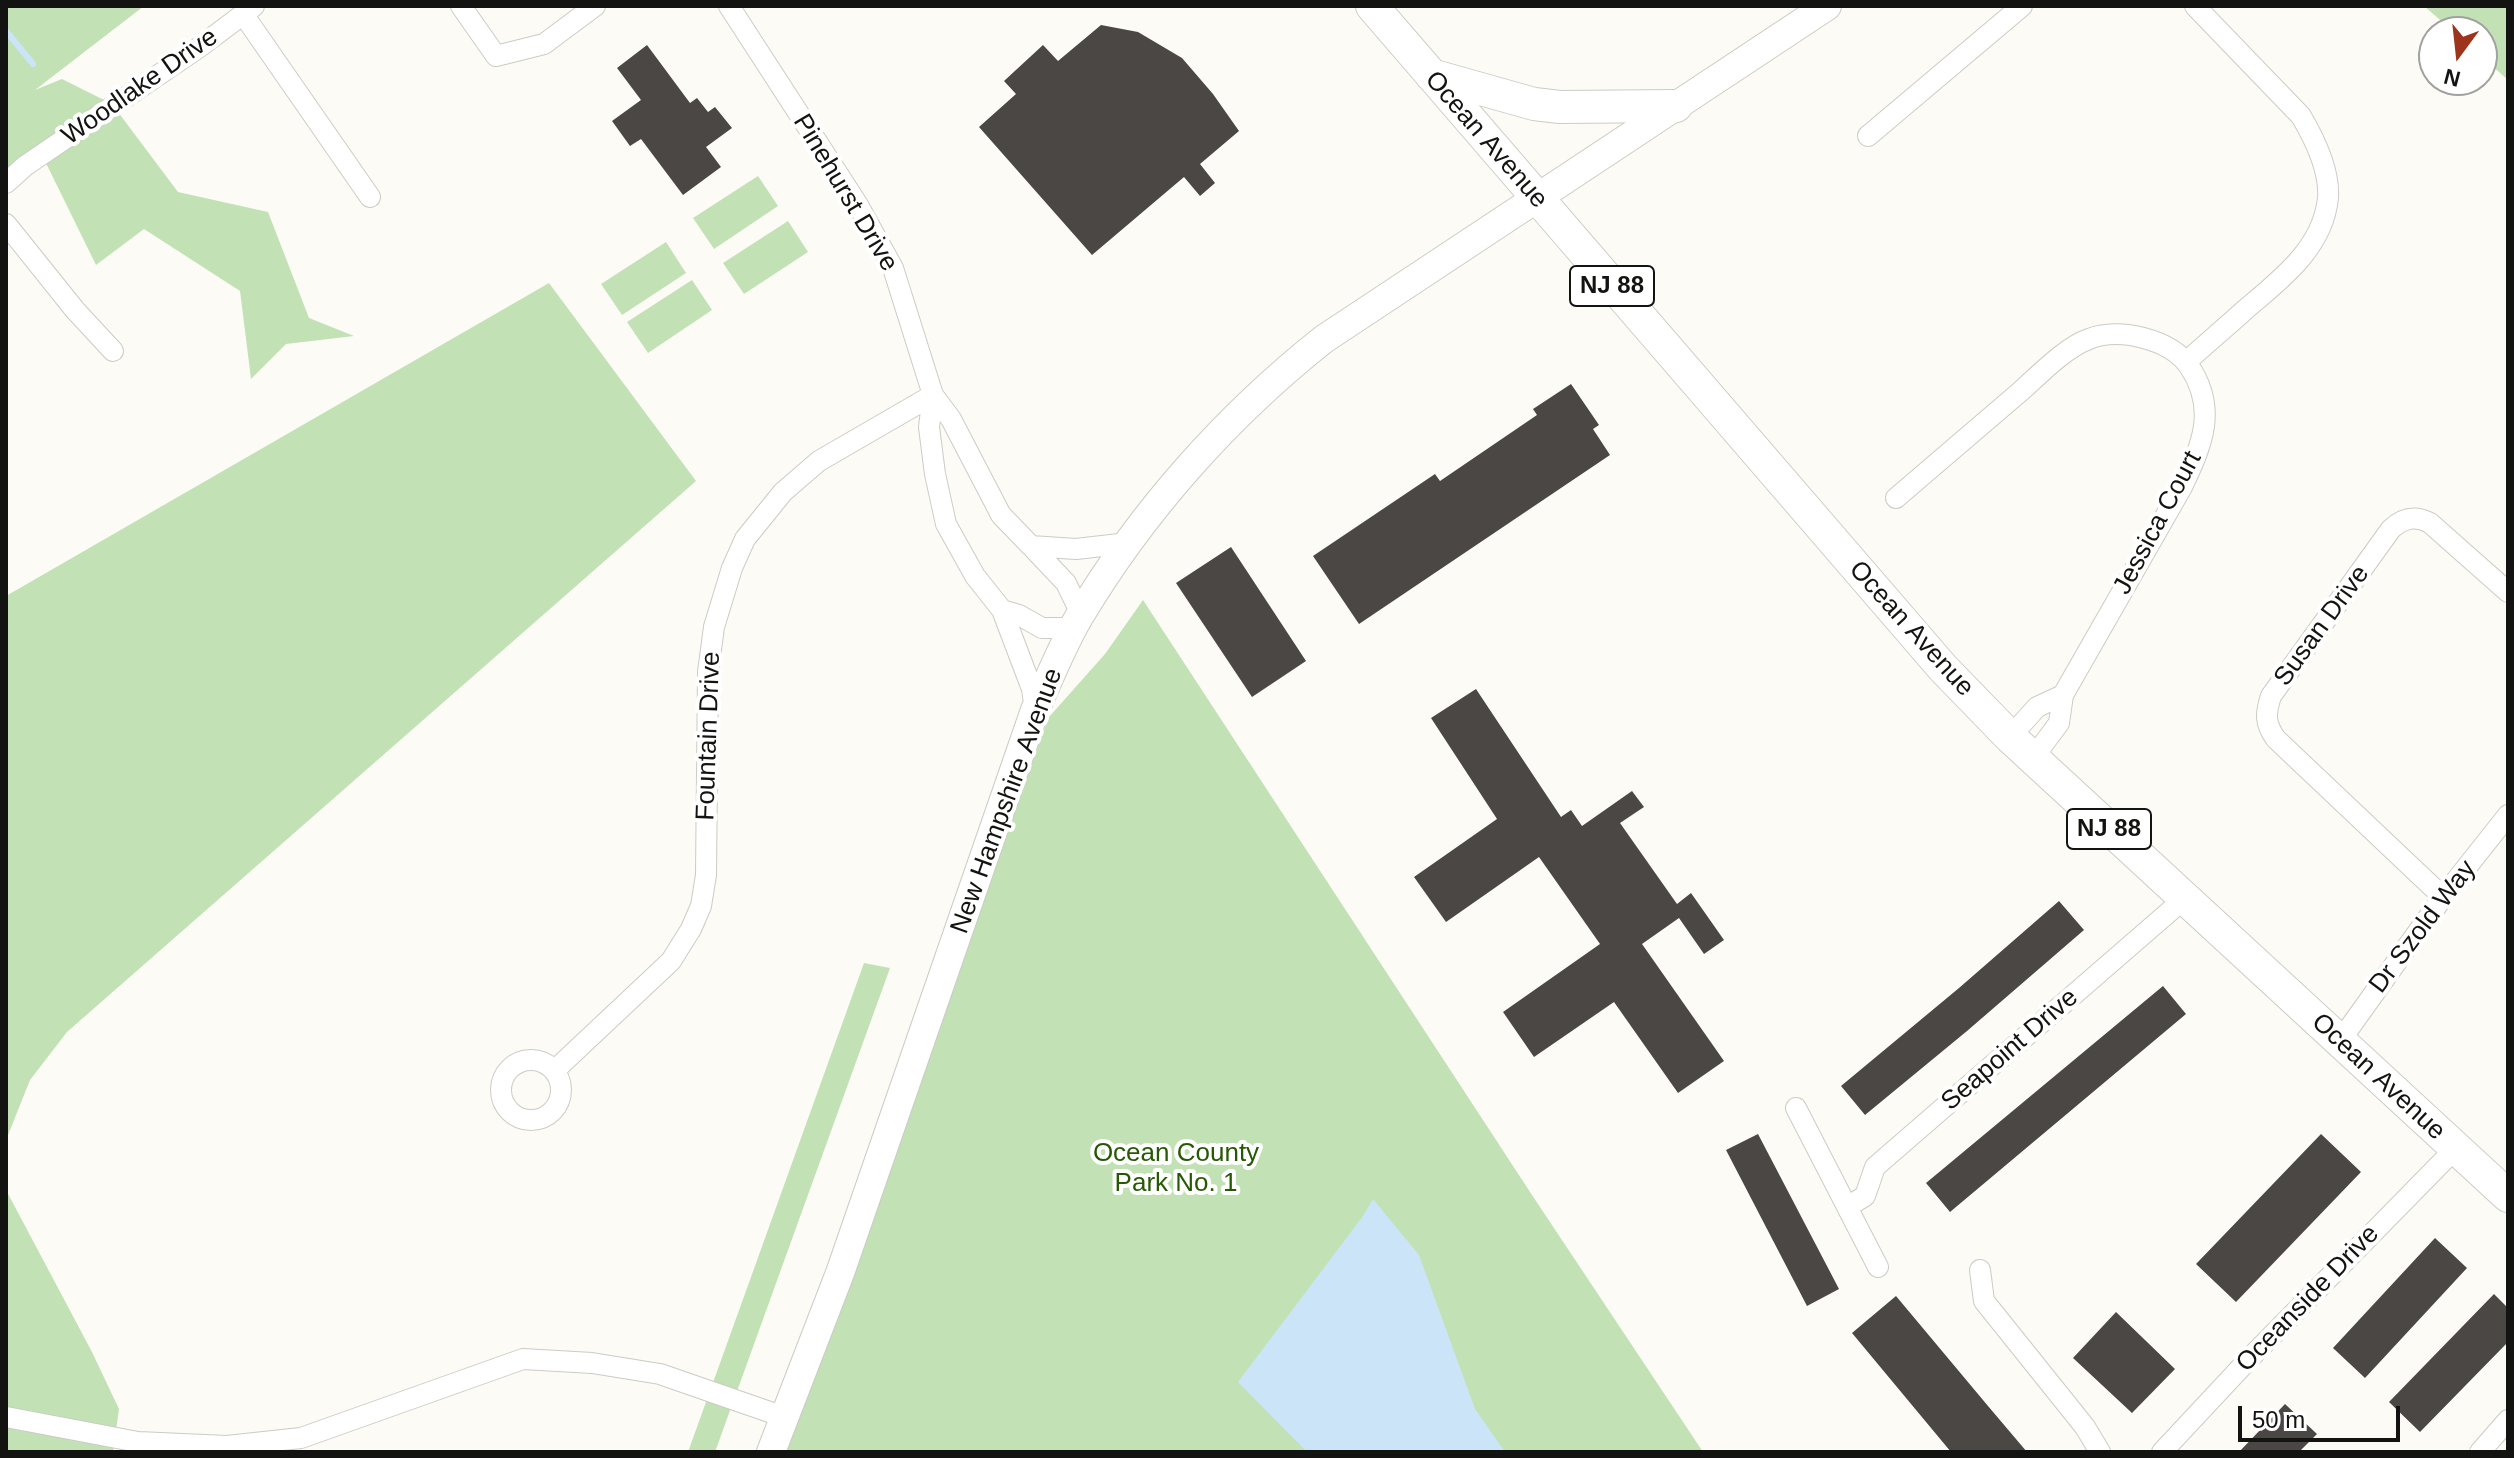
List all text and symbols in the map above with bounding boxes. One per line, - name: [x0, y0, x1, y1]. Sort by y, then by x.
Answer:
- north arrow: [2418, 16, 2498, 96]
- street label: Woodlake Drive: [56, 22, 224, 152]
- text: N: [2441, 64, 2463, 92]
- street label: Ocean Avenue: [1418, 65, 1554, 215]
- street label: Pinehurst Drive: [786, 109, 904, 277]
- road number: NJ 88: [1570, 266, 1654, 306]
- street label: Jessica Court: [2107, 446, 2209, 600]
- street label: Ocean Avenue: [1842, 555, 1980, 703]
- street label: Susan Drive: [2268, 560, 2376, 692]
- street label: Fountain Drive: [690, 651, 728, 821]
- street label: New Hampshire Avenue: [944, 664, 1070, 938]
- road number: NJ 88: [2067, 809, 2151, 849]
- street label: Dr Szold Way: [2363, 855, 2483, 999]
- street label: Seapoint Drive: [1935, 982, 2085, 1118]
- street label: Ocean Avenue: [2305, 1007, 2451, 1147]
- park label: Ocean County Park No. 1: [1093, 1138, 1259, 1200]
- street label: Oceanside Drive: [2230, 1219, 2386, 1379]
- scale bar: [2242, 1390, 2404, 1440]
- text: 50 m: [2252, 1406, 2305, 1433]

